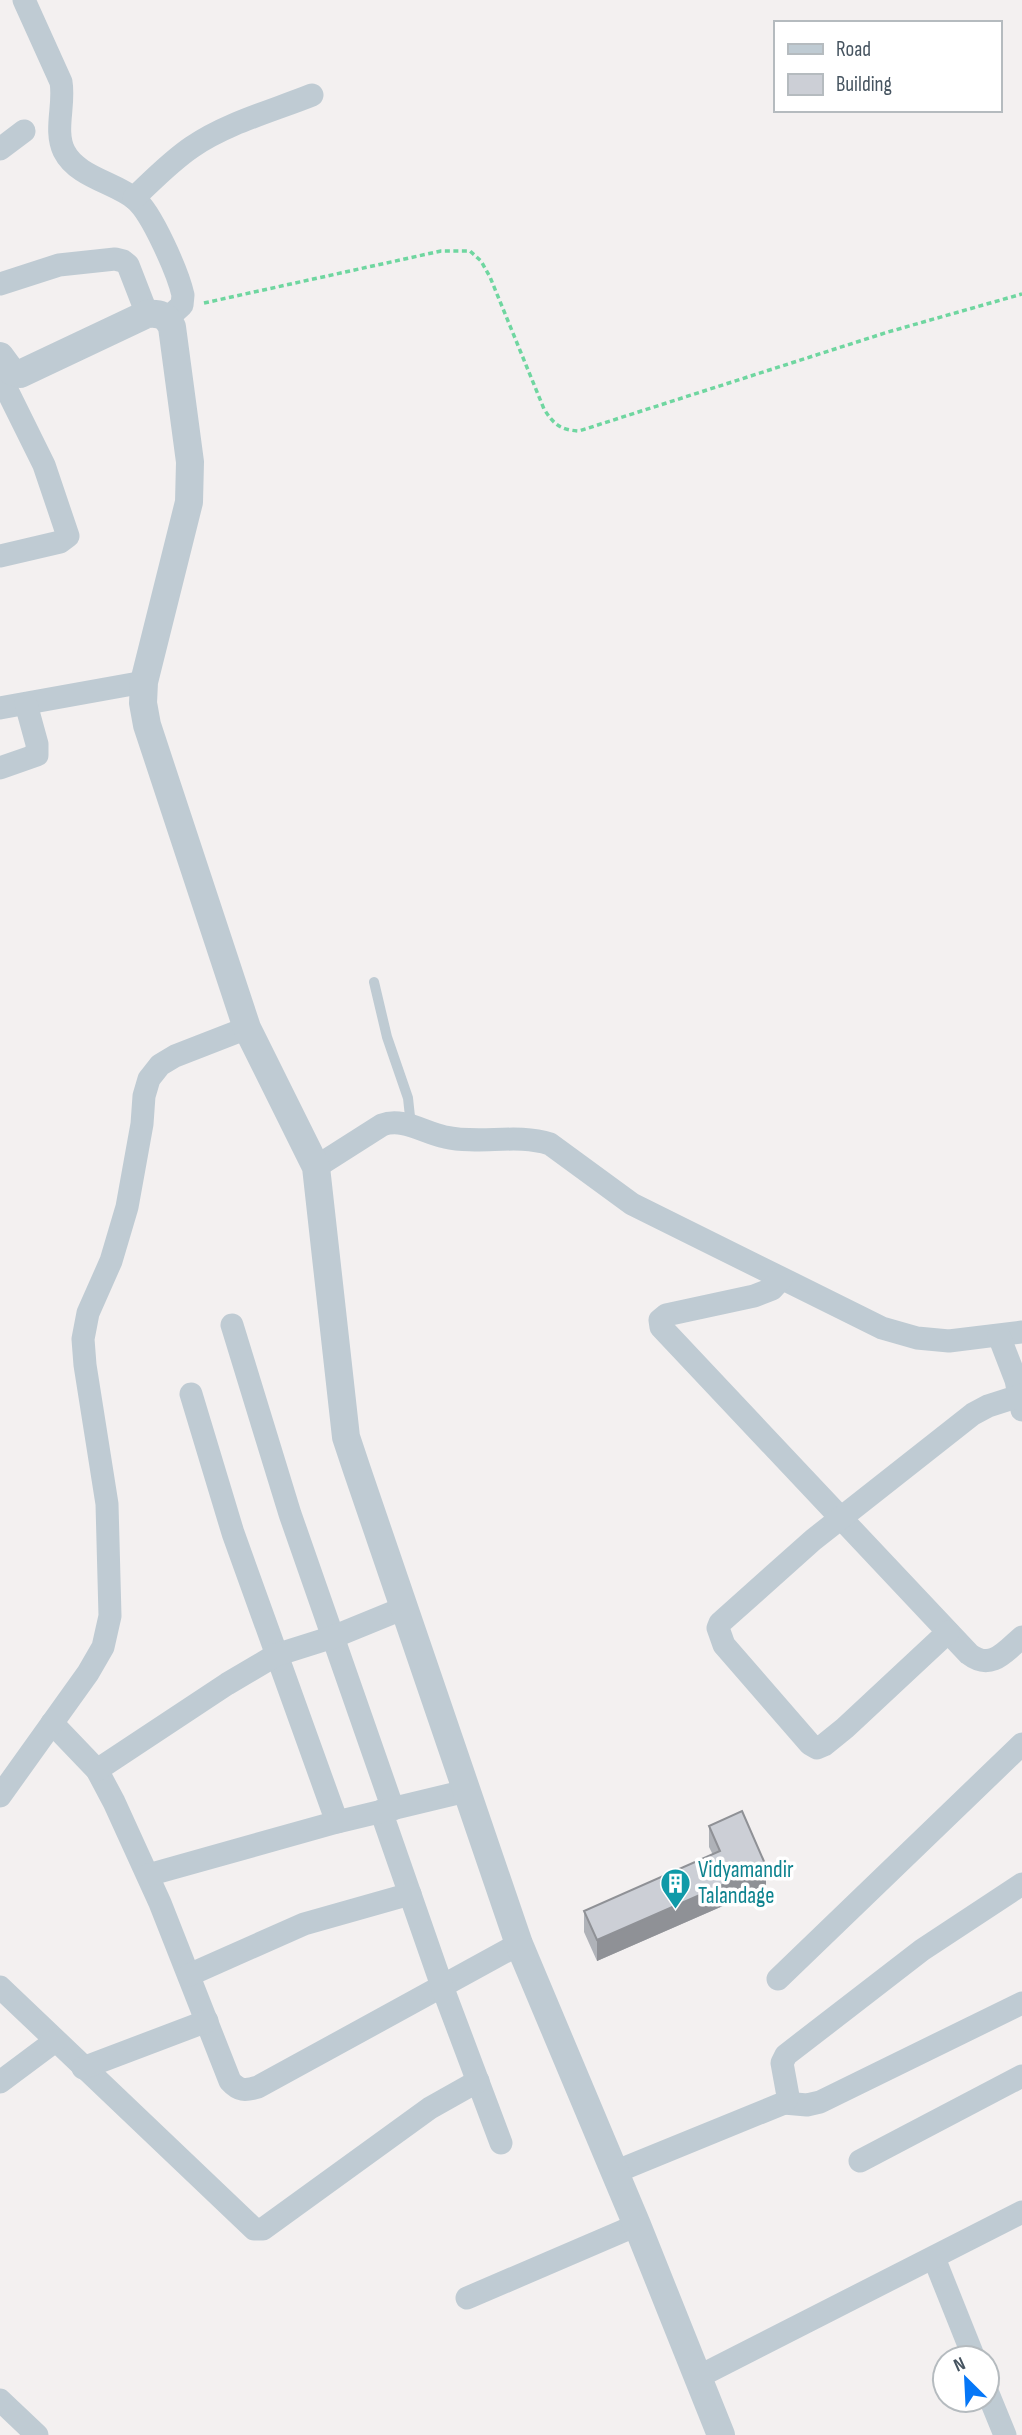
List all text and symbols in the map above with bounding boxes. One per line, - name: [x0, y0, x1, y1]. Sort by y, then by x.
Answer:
- legend: [774, 21, 1001, 112]
- text: Road: [836, 37, 871, 62]
- text: Building: [836, 72, 892, 97]
- place label: Vidyamandir Talandage: [698, 1856, 794, 1910]
- building icon: Vidyamandir Talandage: [658, 1866, 692, 1910]
- north arrow: [931, 2344, 1001, 2414]
- text: N: [950, 2352, 969, 2377]

